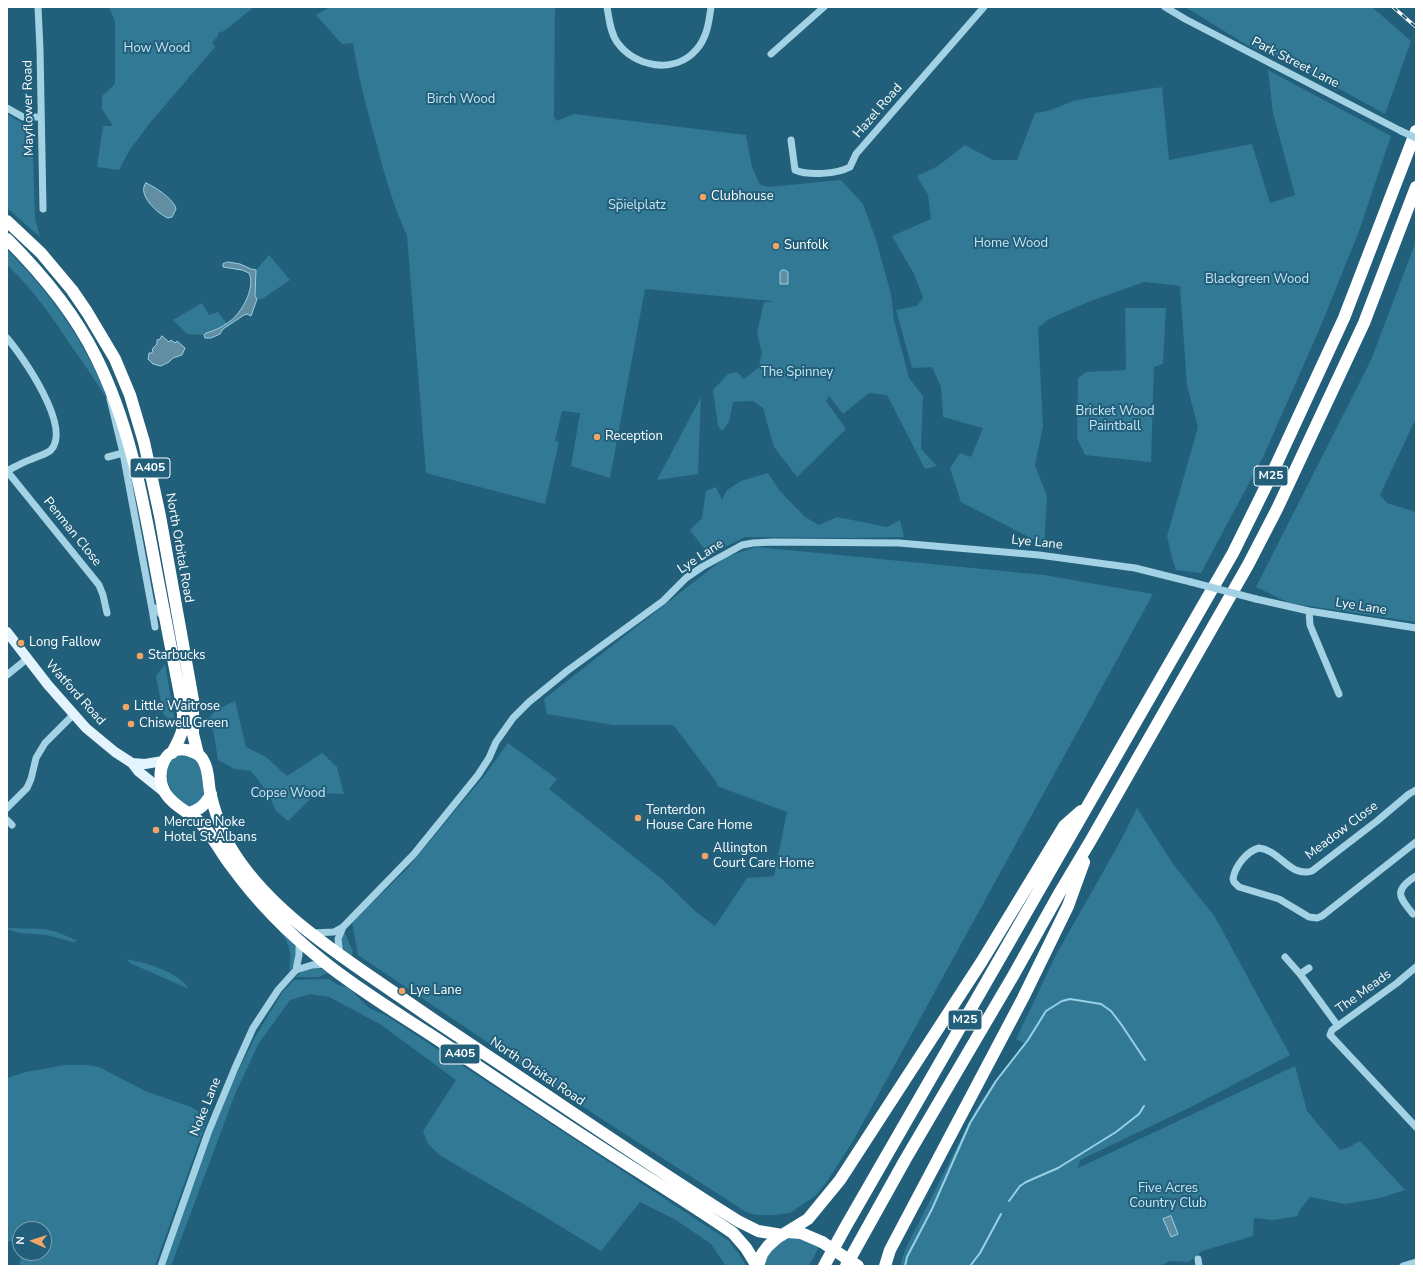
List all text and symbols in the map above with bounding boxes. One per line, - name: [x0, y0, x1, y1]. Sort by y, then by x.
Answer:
- street label: Park Street Lane: [1249, 34, 1341, 92]
- park label: How Wood: [124, 41, 190, 57]
- street label: Mayflower Road: [20, 60, 38, 156]
- street label: Hazel Road: [850, 81, 906, 141]
- park label: Birch Wood: [427, 92, 495, 108]
- place label: Clubhouse: [711, 189, 774, 205]
- marker: Clubhouse: [698, 192, 708, 202]
- park label: Spielplatz: [608, 198, 666, 214]
- park label: Home Wood: [974, 236, 1048, 252]
- place label: Sunfolk: [784, 238, 828, 254]
- marker: Sunfolk: [771, 241, 781, 251]
- park label: Blackgreen Wood: [1205, 272, 1309, 288]
- park label: The Spinney: [761, 365, 833, 381]
- park label: Bricket Wood Paintball: [1075, 404, 1155, 435]
- place label: Reception: [605, 429, 663, 445]
- marker: Reception: [592, 432, 602, 442]
- road number: A405: [130, 458, 170, 478]
- road number: M25: [1254, 466, 1288, 486]
- street label: North Orbital Road: [162, 492, 196, 604]
- street label: Penman Close: [40, 494, 104, 570]
- street label: Lye Lane: [1011, 533, 1063, 553]
- street label: Lye Lane: [675, 536, 727, 578]
- street label: Lye Lane: [1334, 595, 1388, 619]
- place label: Long Fallow: [29, 635, 101, 651]
- marker: Long Fallow: [16, 638, 26, 648]
- place label: Starbucks: [148, 648, 206, 664]
- marker: Starbucks: [135, 651, 145, 661]
- street label: Watford Road: [42, 657, 108, 729]
- place label: Little Waitrose: [134, 699, 220, 715]
- marker: Little Waitrose: [121, 702, 131, 712]
- place label: Chiswell Green: [139, 716, 228, 732]
- marker: Chiswell Green: [126, 719, 136, 729]
- park label: Copse Wood: [250, 786, 326, 802]
- street label: Meadow Close: [1303, 799, 1381, 863]
- place label: Tenterdon House Care Home: [646, 803, 752, 834]
- marker: Tenterdon House Care Home: [633, 813, 643, 823]
- place label: Mercure Noke Hotel St Albans: [164, 815, 257, 846]
- marker: Mercure Noke Hotel St Albans: [151, 825, 161, 835]
- place label: Allington Court Care Home: [713, 841, 814, 872]
- marker: Allington Court Care Home: [700, 851, 710, 861]
- street label: The Meads: [1333, 967, 1395, 1017]
- place label: Lye Lane: [410, 983, 462, 999]
- marker: Lye Lane: [397, 986, 407, 996]
- road number: M25: [948, 1010, 982, 1030]
- street label: North Orbital Road: [487, 1034, 587, 1110]
- road number: A405: [440, 1044, 480, 1064]
- street label: Noke Lane: [187, 1075, 225, 1139]
- park label: Five Acres Country Club: [1129, 1181, 1207, 1212]
- north arrow: [12, 1221, 52, 1261]
- text: N: [13, 1236, 28, 1245]

